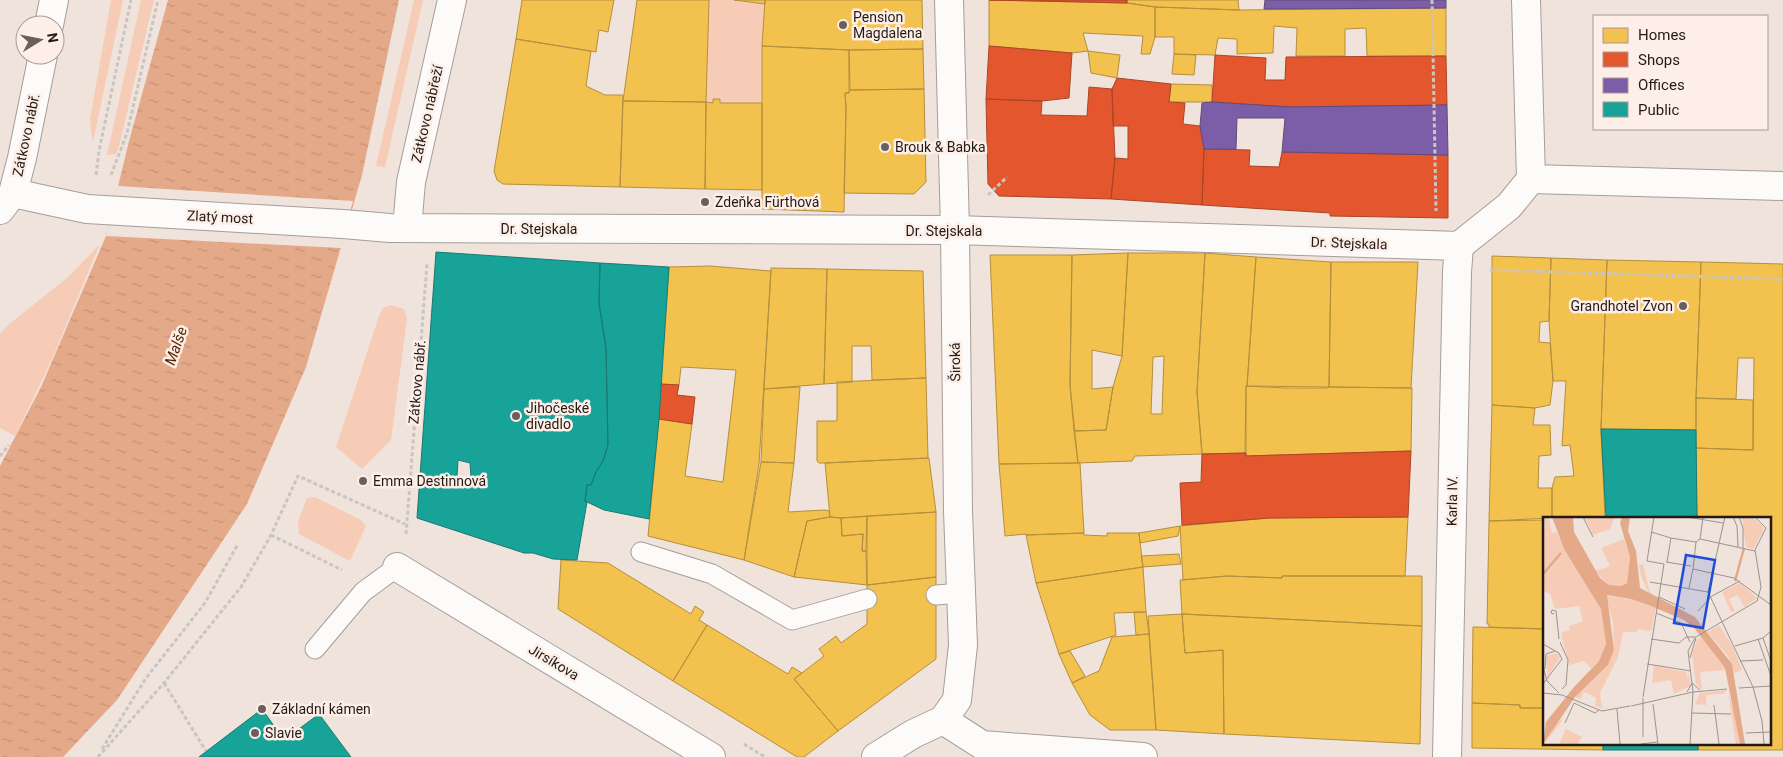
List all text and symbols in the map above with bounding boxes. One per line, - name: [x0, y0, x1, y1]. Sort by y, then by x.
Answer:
- place label: Pension Magdalena: [853, 9, 922, 41]
- north arrow: [15, 15, 65, 65]
- legend: [1593, 15, 1768, 130]
- marker: Pension Magdalena: [837, 19, 849, 31]
- text: Homes: [1638, 26, 1686, 44]
- text: N: [44, 31, 62, 44]
- text: Shops: [1638, 51, 1680, 69]
- street label: Zátkovo nábřeží: [408, 63, 446, 164]
- text: Offices: [1638, 76, 1685, 94]
- street label: Zátkovo nábř.: [9, 92, 43, 178]
- text: Public: [1638, 101, 1679, 119]
- place label: Brouk & Babka: [895, 139, 986, 155]
- marker: Brouk & Babka: [879, 141, 891, 153]
- place label: Zdeňka Fürthová: [715, 194, 819, 210]
- marker: Zdeňka Fürthová: [699, 196, 711, 208]
- street label: Zlatý most: [187, 207, 254, 227]
- street label: Dr. Stejskala: [501, 221, 577, 237]
- street label: Dr. Stejskala: [906, 223, 982, 239]
- street label: Dr. Stejskala: [1310, 234, 1388, 252]
- place label: Grandhotel Zvon: [1571, 298, 1673, 314]
- marker: Grandhotel Zvon: [1677, 300, 1689, 312]
- water label: Malše: [161, 324, 191, 368]
- street label: Zátkovo nábř.: [405, 339, 429, 425]
- street label: Široká: [946, 342, 963, 382]
- place label: Jihočeské divadlo: [526, 400, 589, 432]
- marker: Jihočeské divadlo: [510, 410, 522, 422]
- place label: Emma Destinnová: [373, 473, 486, 489]
- marker: Emma Destinnová: [357, 475, 369, 487]
- street label: Karla IV.: [1444, 476, 1460, 526]
- inset map: [1543, 517, 1770, 744]
- street label: Jirsíkova: [526, 641, 582, 683]
- place label: Základní kámen: [272, 701, 371, 717]
- marker: Základní kámen: [256, 703, 268, 715]
- place label: Slavie: [265, 725, 302, 741]
- marker: Slavie: [249, 727, 261, 739]

